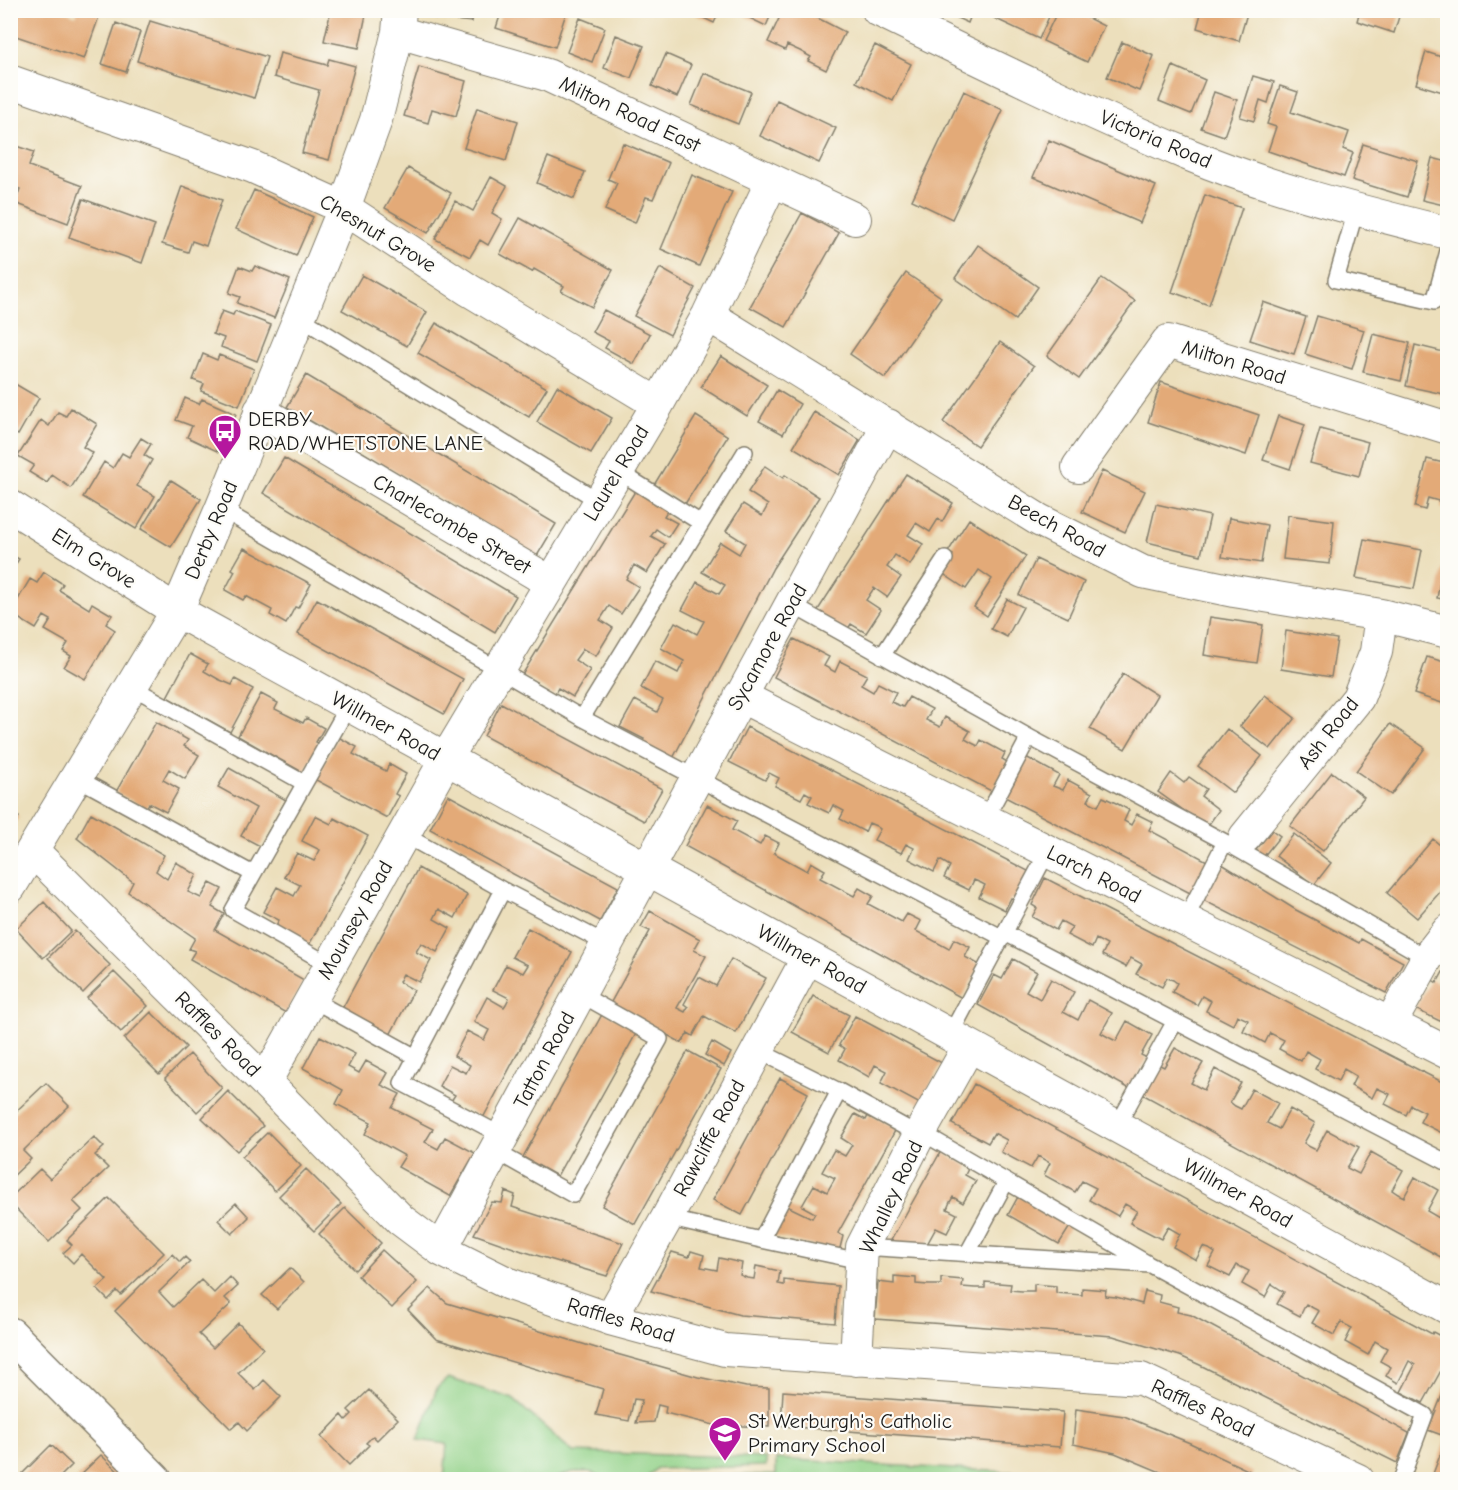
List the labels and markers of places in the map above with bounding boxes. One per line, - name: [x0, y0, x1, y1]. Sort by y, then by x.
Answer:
- place label: DERBY ROAD/WHETSTONE LANE: [248, 407, 483, 455]
- bus stop icon: DERBY ROAD/WHETSTONE LANE: [207, 413, 243, 460]
- place label: St Werburgh's Catholic Primary School: [748, 1409, 952, 1457]
- school or university icon: St Werburgh's Catholic Primary School: [707, 1415, 743, 1462]

